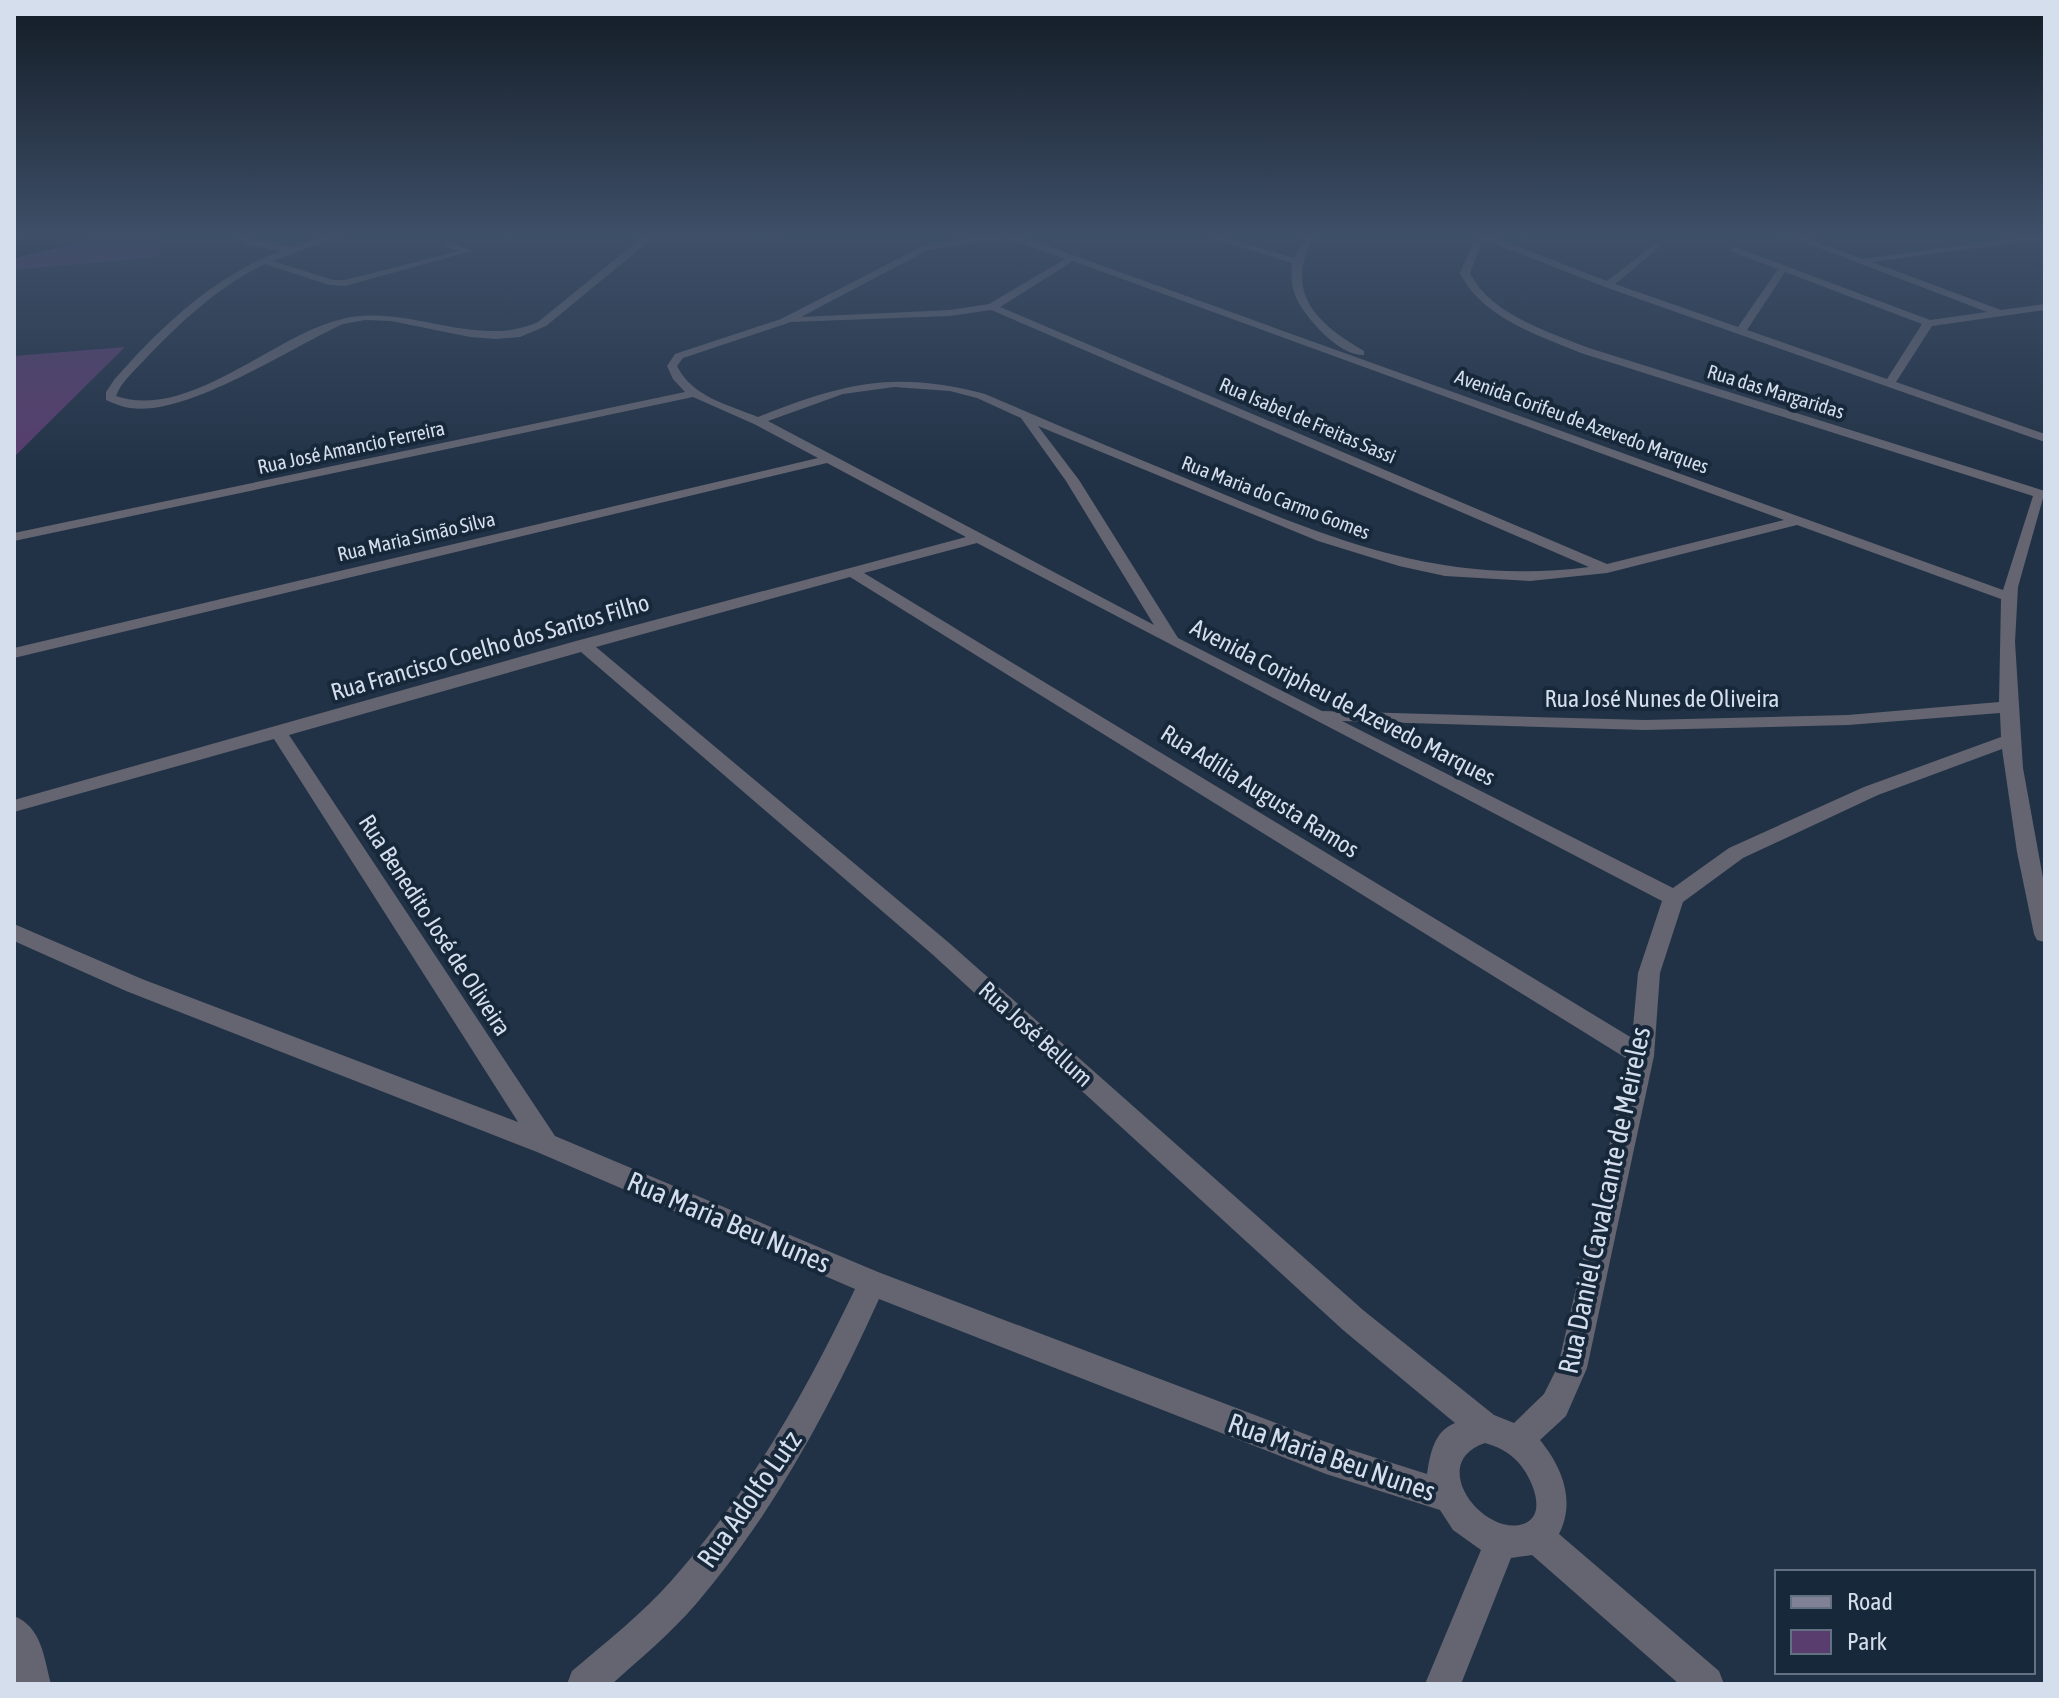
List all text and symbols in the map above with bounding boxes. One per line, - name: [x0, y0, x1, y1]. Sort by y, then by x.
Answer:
- street label: Rua das Margaridas: [1705, 359, 1847, 423]
- street label: Avenida Corifeu de Azevedo Marques: [1452, 364, 1712, 478]
- street label: Rua Isabel de Freitas Sassi: [1216, 372, 1400, 468]
- street label: Rua José Amancio Ferreira: [255, 416, 447, 478]
- street label: Rua Maria do Carmo Gomes: [1179, 450, 1373, 544]
- street label: Rua Maria Simão Silva: [335, 507, 497, 565]
- street label: Rua Francisco Coelho dos Santos Filho: [328, 589, 652, 705]
- street label: Avenida Coripheu de Azevedo Marques: [1186, 613, 1500, 791]
- street label: Rua José Nunes de Oliveira: [1545, 685, 1779, 712]
- street label: Rua Adília Augusta Ramos: [1156, 719, 1364, 863]
- street label: Rua Benedito José de Oliveira: [353, 810, 517, 1040]
- street label: Rua José Bellum: [974, 976, 1098, 1092]
- street label: Rua Daniel Cavalcante de Meireles: [1552, 1024, 1656, 1376]
- street label: Rua Maria Beu Nunes: [623, 1165, 835, 1279]
- street label: Rua Maria Beu Nunes: [1224, 1407, 1440, 1507]
- street label: Rua Adolfo Lutz: [690, 1425, 808, 1573]
- legend: [1775, 1570, 2035, 1674]
- text: Road: [1847, 1588, 1893, 1615]
- text: Park: [1847, 1628, 1888, 1655]

